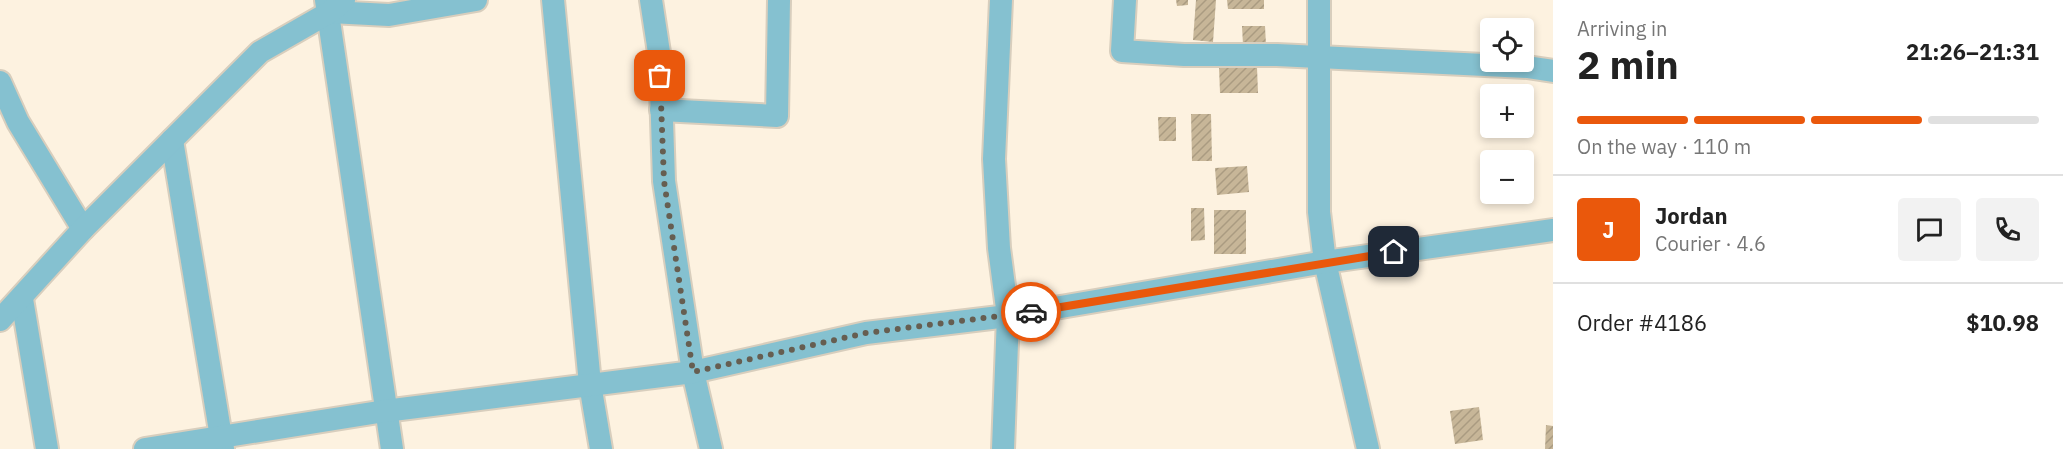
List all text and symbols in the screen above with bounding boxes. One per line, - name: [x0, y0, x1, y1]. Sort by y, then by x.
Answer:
- text: Arriving in: [1577, 15, 1667, 42]
- map controls: [1480, 18, 1534, 204]
- button: locate: [1480, 18, 1534, 72]
- text: 21:26–21:31: [1906, 37, 2039, 66]
- text: 2 min: [1577, 39, 1679, 90]
- pin: [634, 50, 685, 101]
- icon: bag: [643, 59, 676, 92]
- button: +: [1480, 84, 1534, 138]
- text: On the way · 110 m: [1577, 133, 1751, 160]
- button: −: [1480, 150, 1534, 204]
- button: chat: [1898, 198, 1961, 261]
- button: phone: [1976, 198, 2039, 261]
- text: Jordan: [1655, 201, 1728, 230]
- text: J: [1602, 215, 1615, 244]
- pin: [1368, 226, 1419, 277]
- text: Courier · 4.6: [1655, 230, 1766, 257]
- icon: home: [1377, 235, 1410, 268]
- courier: [1001, 282, 1061, 342]
- icon: car: [1015, 296, 1048, 329]
- text: Order #4186: [1577, 308, 1707, 337]
- text: $10.98: [1966, 308, 2039, 337]

